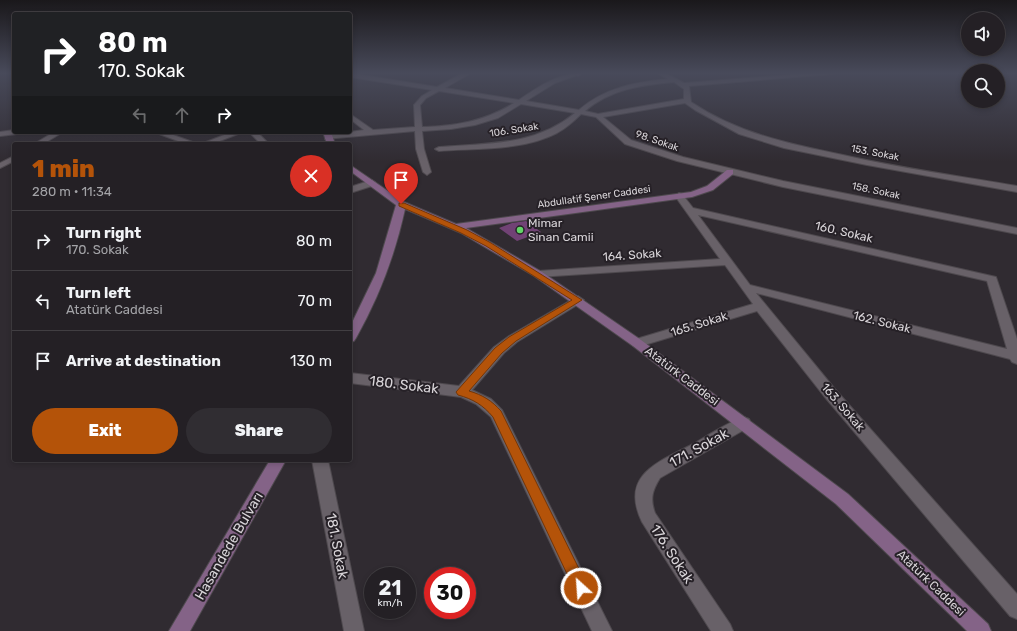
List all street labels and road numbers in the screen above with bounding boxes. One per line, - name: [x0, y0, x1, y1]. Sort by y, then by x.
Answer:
- street label: 106. Sokak: [489, 120, 540, 140]
- street label: 98. Sokak: [634, 128, 681, 154]
- street label: 153. Sokak: [850, 142, 901, 164]
- street label: 158. Sokak: [851, 180, 902, 202]
- street label: Abdullatif Şener Caddesi: [537, 183, 651, 211]
- street label: 160. Sokak: [814, 219, 875, 246]
- street label: 164. Sokak: [602, 246, 663, 264]
- street label: 162. Sokak: [852, 308, 913, 336]
- street label: 165. Sokak: [669, 309, 730, 339]
- street label: Atatürk Caddesi: [642, 344, 722, 408]
- street label: 180. Sokak: [369, 372, 440, 398]
- street label: 163. Sokak: [818, 380, 868, 434]
- street label: 171. Sokak: [666, 424, 732, 471]
- street label: Hasandede Bulvarı: [191, 489, 267, 603]
- street label: 181. Sokak: [322, 512, 352, 581]
- street label: 176. Sokak: [647, 521, 698, 587]
- street label: Atatürk Caddesi: [894, 547, 968, 619]

